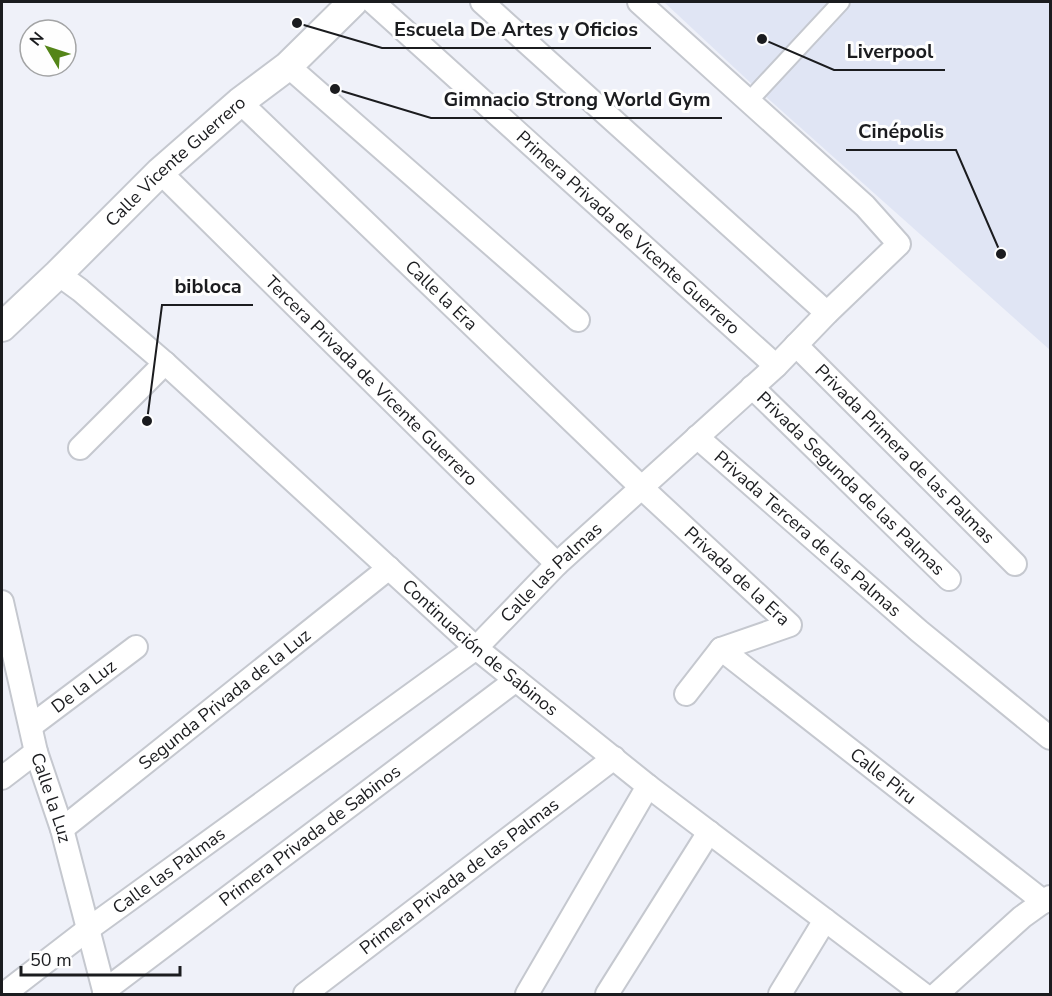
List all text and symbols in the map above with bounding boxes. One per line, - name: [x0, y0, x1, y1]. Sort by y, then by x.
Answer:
- callout: Escuela De Artes y Oficios: [382, 10, 651, 48]
- text: Escuela De Artes y Oficios: [394, 16, 638, 43]
- north arrow: [18, 18, 78, 78]
- text: N: [25, 28, 49, 51]
- callout: Liverpool: [834, 32, 945, 70]
- text: Liverpool: [847, 38, 934, 65]
- callout: Gimnacio Strong World Gym: [431, 80, 722, 118]
- text: Gimnacio Strong World Gym: [444, 86, 710, 113]
- street label: Calle Vicente Guerrero: [100, 91, 251, 232]
- callout: Cinépolis: [846, 112, 956, 150]
- text: Cinépolis: [858, 118, 944, 145]
- street label: Primera Privada de Vicente Guerrero: [511, 125, 745, 340]
- street label: Calle la Era: [400, 255, 483, 336]
- callout: bibloca: [162, 267, 253, 305]
- street label: Tercera Privada de Vicente Guerrero: [260, 270, 483, 491]
- text: bibloca: [174, 273, 242, 300]
- street label: Privada Primera de las Palmas: [810, 359, 1000, 549]
- street label: Privada Segunda de las Palmas: [752, 386, 950, 580]
- street label: Privada Tercera de las Palmas: [709, 445, 906, 622]
- street label: Calle las Palmas: [495, 517, 607, 628]
- street label: Privada de la Era: [679, 521, 795, 631]
- street label: Continuación de Sabinos: [397, 574, 563, 721]
- street label: Segunda Privada de la Luz: [134, 623, 316, 775]
- street label: De la Luz: [46, 654, 121, 719]
- street label: Calle Piru: [845, 742, 921, 810]
- street label: Calle la Luz: [25, 749, 77, 845]
- street label: Primera Privada de Sabinos: [214, 759, 406, 912]
- street label: Primera Privada de las Palmas: [355, 792, 564, 960]
- street label: Calle las Palmas: [108, 822, 230, 920]
- scale bar: [21, 939, 180, 977]
- text: 50 m: [30, 948, 72, 972]

